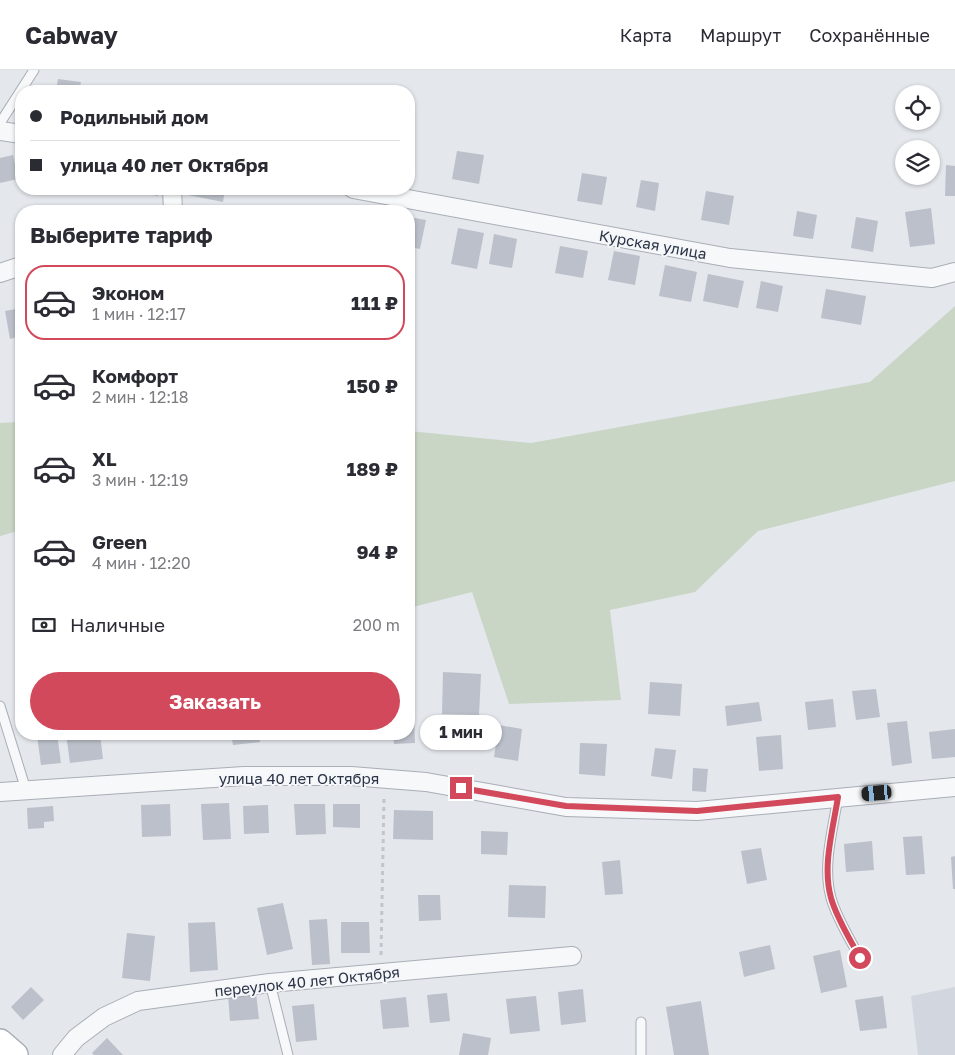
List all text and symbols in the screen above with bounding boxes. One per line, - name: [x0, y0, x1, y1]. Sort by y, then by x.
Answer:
- text: Cabway: [25, 20, 118, 49]
- text: Карта: [620, 24, 672, 46]
- text: Маршрут: [700, 24, 781, 46]
- text: Сохранённые: [809, 24, 930, 46]
- map controls: [895, 85, 940, 185]
- button: locate: [895, 85, 940, 130]
- text: Родильный дом: [60, 105, 208, 128]
- button: layers: [895, 140, 940, 185]
- text: улица 40 лет Октября: [60, 153, 269, 176]
- text: Выберите тариф: [30, 221, 213, 248]
- street label: Курская улица: [598, 226, 708, 262]
- icon: car: [32, 280, 77, 325]
- text: Эконом: [92, 281, 164, 304]
- text: 111 ₽: [351, 291, 398, 314]
- text: 1 мин · 12:17: [92, 304, 186, 324]
- icon: car: [32, 363, 77, 408]
- text: Комфорт: [92, 364, 178, 387]
- text: 150 ₽: [347, 374, 398, 397]
- text: 2 мин · 12:18: [92, 387, 188, 407]
- icon: car: [32, 446, 77, 491]
- text: XL: [92, 447, 117, 470]
- text: 189 ₽: [346, 457, 398, 480]
- text: 3 мин · 12:19: [92, 470, 188, 490]
- icon: car: [32, 529, 77, 574]
- text: Green: [92, 530, 147, 553]
- text: 94 ₽: [356, 540, 398, 563]
- text: 4 мин · 12:20: [92, 553, 191, 573]
- icon: cash: [30, 611, 58, 639]
- text: Наличные: [70, 613, 165, 636]
- text: 200 m: [353, 615, 400, 635]
- button: Заказать: [30, 672, 400, 730]
- callout: 1 мин: [420, 716, 502, 750]
- text: 1 мин: [439, 722, 483, 742]
- street label: улица 40 лет Октября: [219, 769, 379, 787]
- route end: [450, 777, 472, 799]
- car: [861, 784, 892, 802]
- route start: [849, 947, 871, 969]
- street label: переулок 40 лет Октября: [213, 962, 401, 1000]

